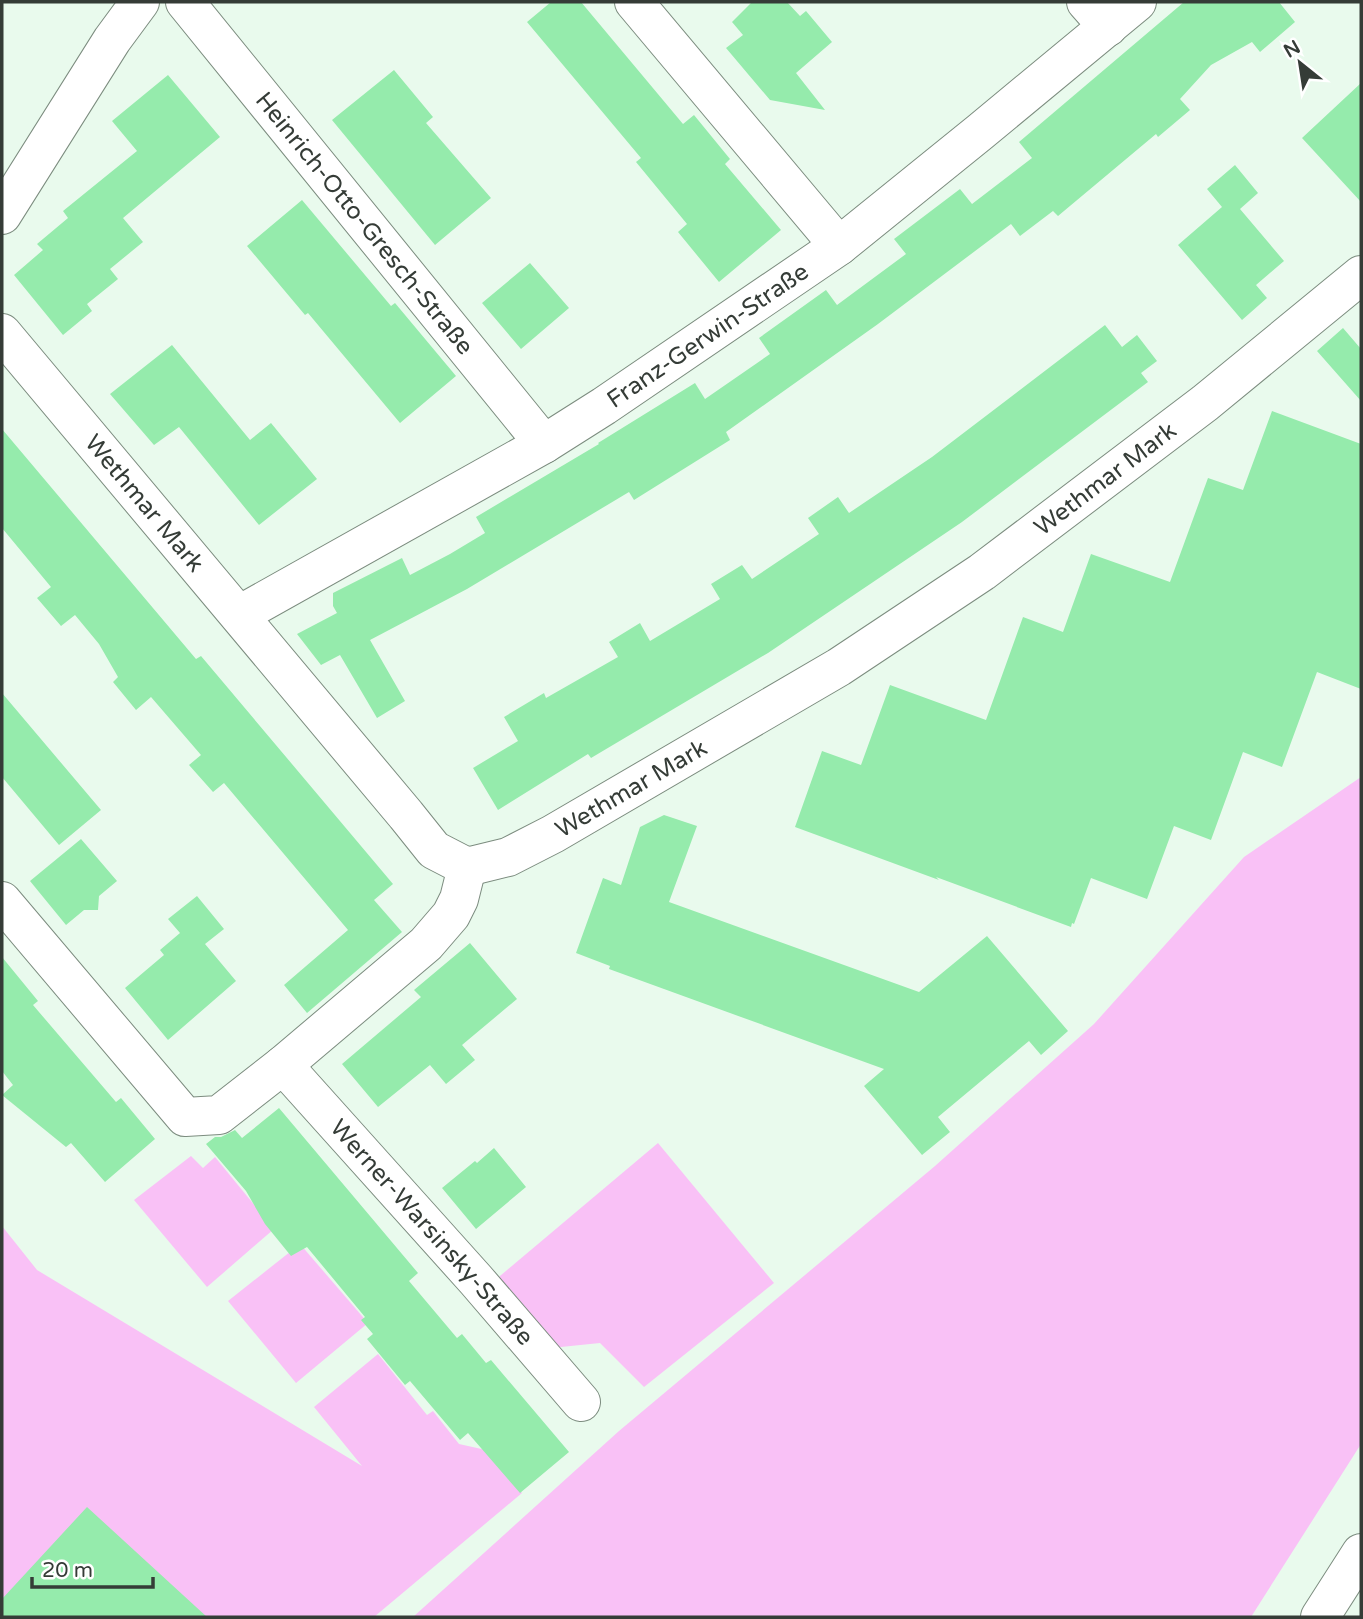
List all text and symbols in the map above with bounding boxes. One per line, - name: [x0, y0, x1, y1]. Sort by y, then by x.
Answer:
- north arrow: [1265, 28, 1335, 98]
- text: N: [1280, 36, 1304, 62]
- street label: Heinrich-Otto-Gresch-Straße: [249, 86, 480, 360]
- street label: Franz-Gerwin-Straße: [601, 257, 814, 414]
- street label: Wethmar Mark: [1028, 416, 1182, 542]
- street label: Wethmar Mark: [79, 428, 211, 578]
- street label: Wethmar Mark: [550, 733, 712, 844]
- street label: Werner-Warsinsky-Straße: [324, 1113, 540, 1351]
- scale bar: [32, 1546, 152, 1590]
- text: 20 m: [42, 1558, 93, 1583]

